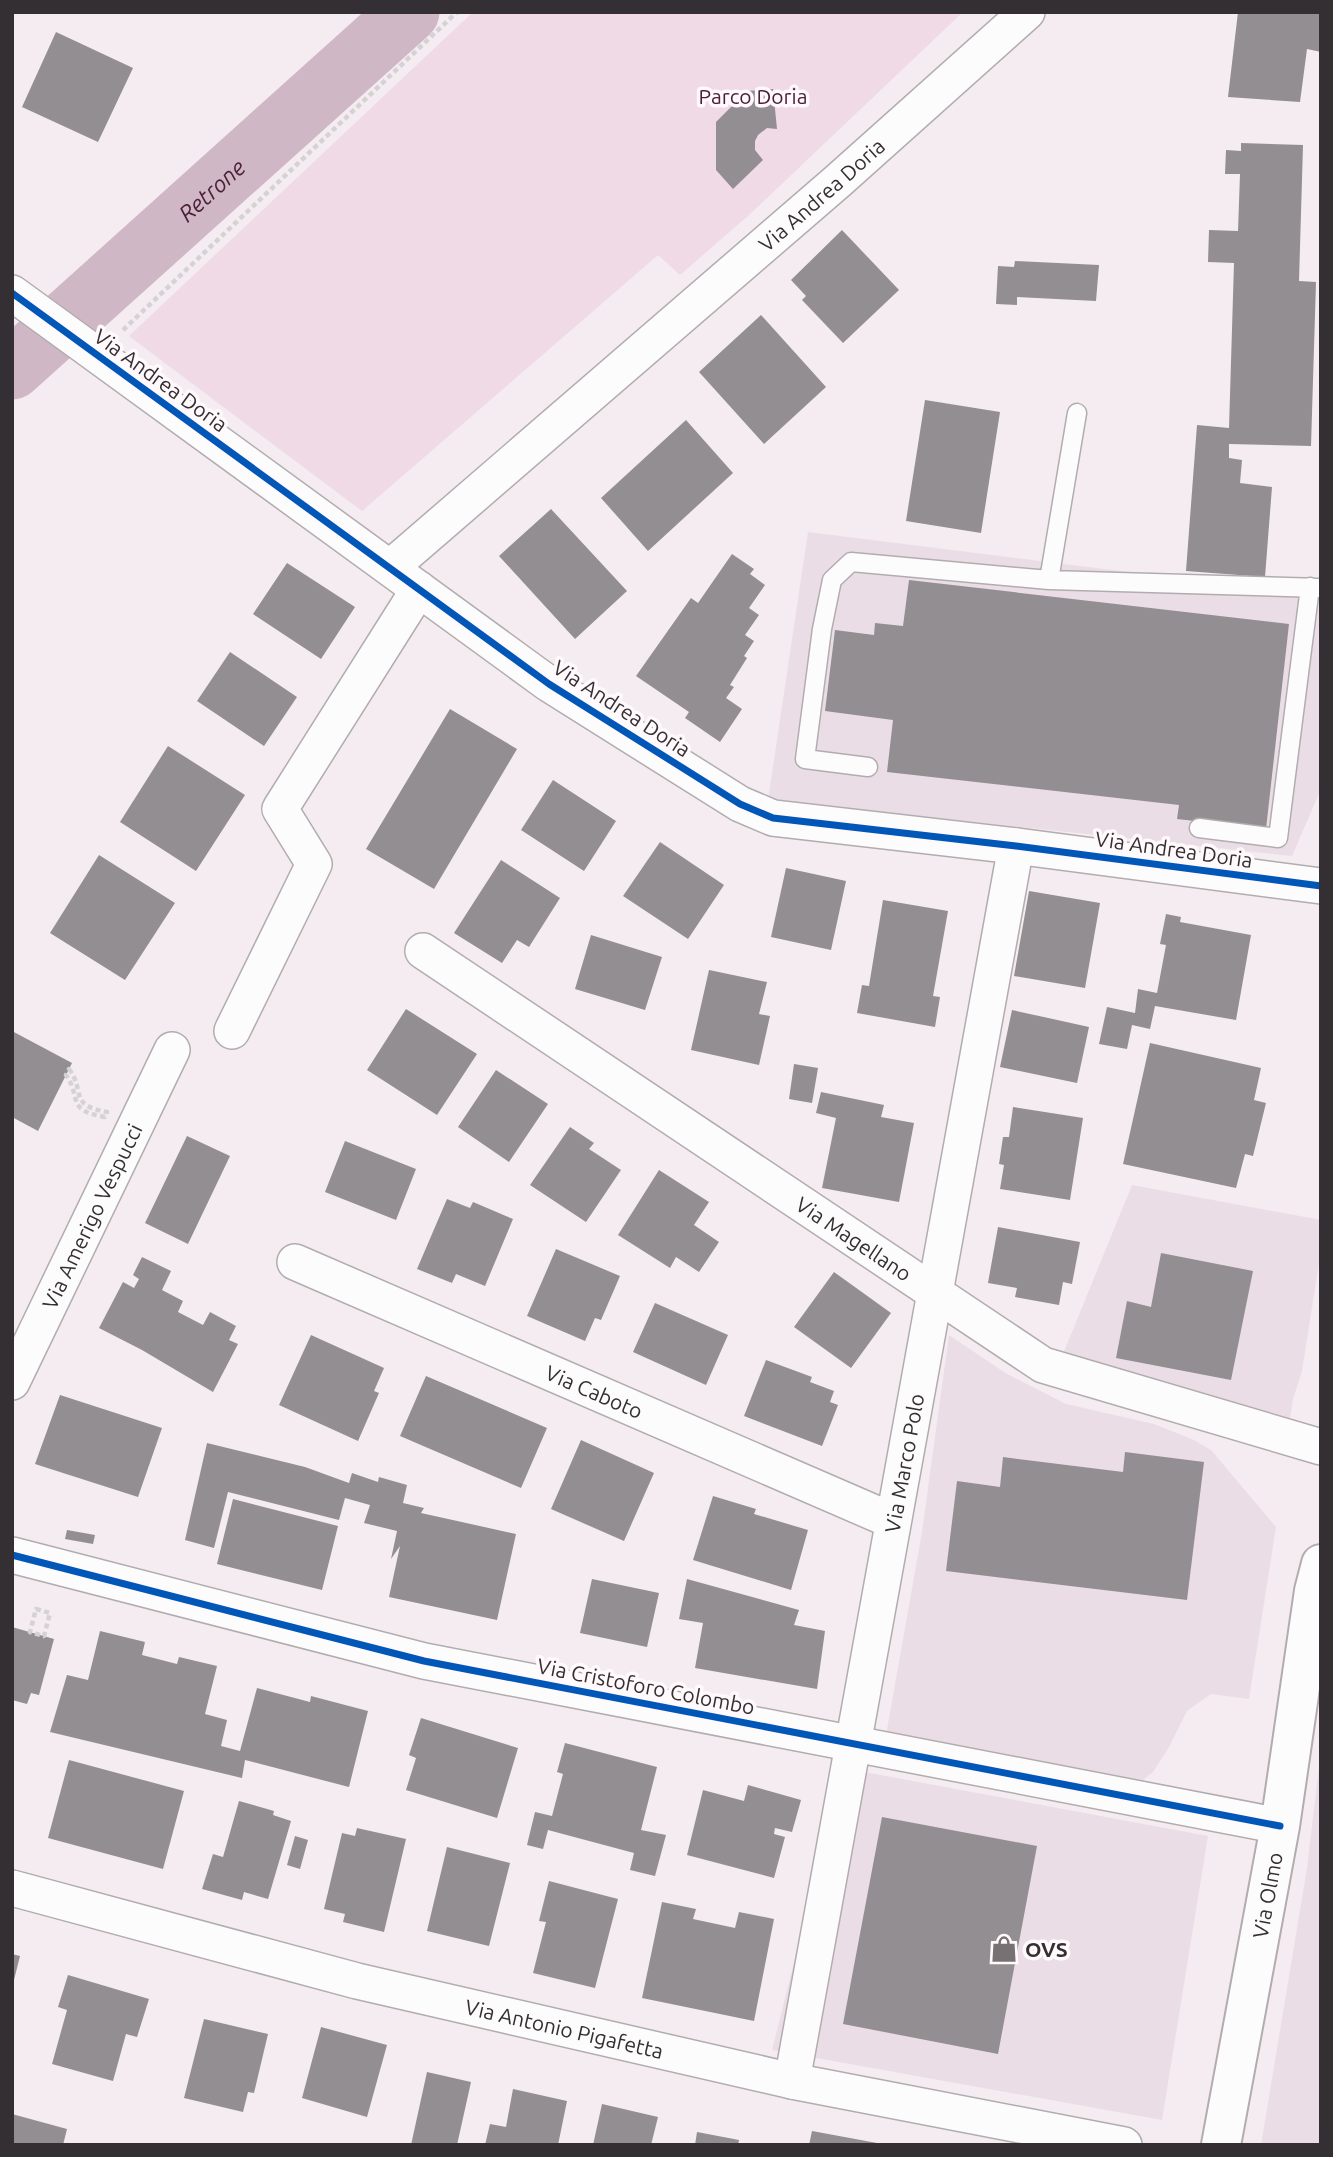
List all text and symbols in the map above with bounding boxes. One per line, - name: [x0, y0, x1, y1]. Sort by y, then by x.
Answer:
- park label: Parco Doria: [699, 84, 807, 108]
- street label: Via Andrea Doria: [754, 134, 889, 256]
- water label: Retrone: [173, 153, 250, 226]
- street label: Via Andrea Doria: [90, 324, 232, 436]
- street label: Via Andrea Doria: [549, 655, 695, 761]
- street label: Via Andrea Doria: [1094, 826, 1254, 872]
- street label: Via Amerigo Vespucci: [37, 1120, 147, 1313]
- street label: Via Magellano: [792, 1192, 916, 1286]
- street label: Via Caboto: [542, 1360, 646, 1423]
- street label: Via Marco Polo: [880, 1392, 928, 1535]
- street label: Via Cristoforo Colombo: [535, 1653, 757, 1719]
- street label: Via Olmo: [1247, 1850, 1287, 1940]
- shop icon: OVS: [989, 1934, 1019, 1964]
- place label: OVS: [1025, 1937, 1068, 1961]
- street label: Via Antonio Pigafetta: [463, 1994, 666, 2063]

